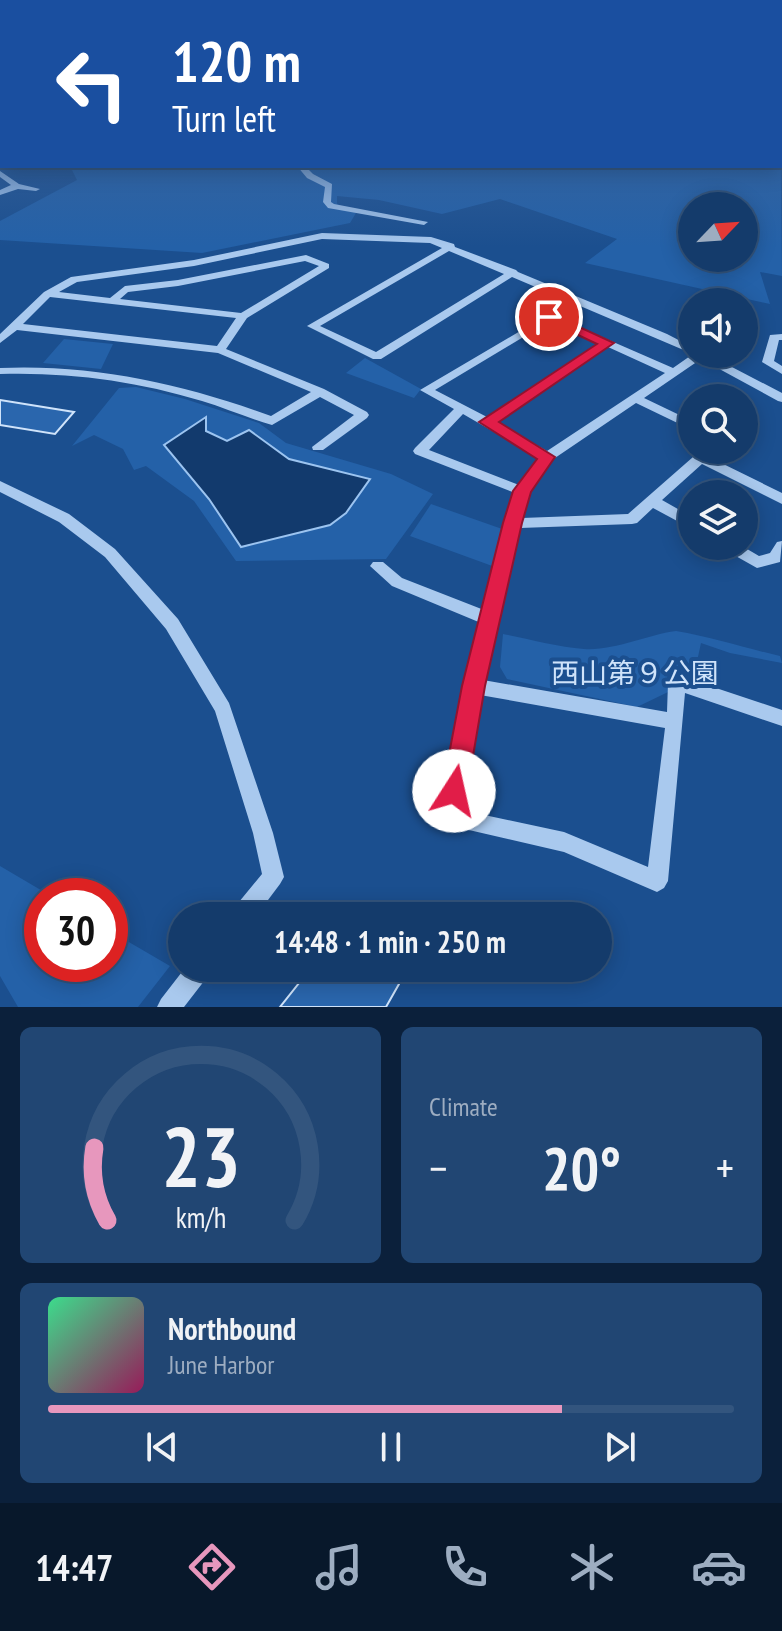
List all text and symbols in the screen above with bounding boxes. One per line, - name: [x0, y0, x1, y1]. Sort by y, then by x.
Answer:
- text: 120 m: [172, 25, 301, 97]
- icon: left: [40, 32, 144, 136]
- text: Turn left: [172, 95, 276, 142]
- north arrow: [678, 192, 758, 272]
- map controls: [678, 192, 758, 560]
- pin: [515, 283, 583, 351]
- button: sound: [678, 288, 758, 368]
- icon: arrive: [527, 295, 571, 339]
- button: search: [678, 384, 758, 464]
- button: layers: [678, 480, 758, 560]
- park label: 西山第９公園: [551, 654, 719, 691]
- position arrow: [412, 749, 496, 833]
- speed limit sign: 30: [24, 878, 128, 982]
- text: 14:48 · 1 min · 250 m: [274, 922, 506, 961]
- text: Climate: [429, 1090, 498, 1123]
- text: 23: [161, 1102, 240, 1210]
- text: 20°: [542, 1129, 621, 1207]
- text: −: [429, 1139, 447, 1196]
- text: +: [716, 1139, 734, 1196]
- text: km/h: [175, 1199, 226, 1236]
- text: Northbound: [168, 1309, 296, 1348]
- text: June Harbor: [168, 1348, 274, 1381]
- icon: previous: [140, 1425, 184, 1469]
- icon: pause: [369, 1425, 413, 1469]
- icon: next: [598, 1425, 642, 1469]
- icon: directions: [184, 1539, 240, 1595]
- icon: music: [311, 1539, 367, 1595]
- icon: phone: [437, 1539, 493, 1595]
- icon: climate: [564, 1539, 620, 1595]
- icon: car: [691, 1539, 747, 1595]
- text: 14:47: [35, 1544, 113, 1591]

